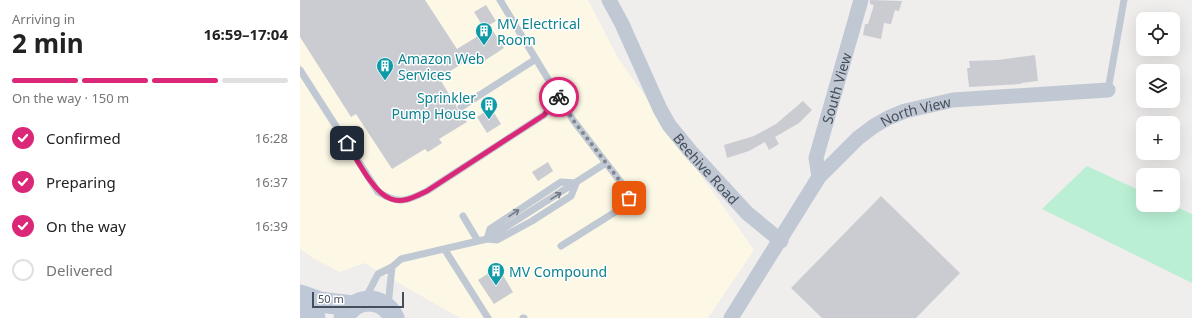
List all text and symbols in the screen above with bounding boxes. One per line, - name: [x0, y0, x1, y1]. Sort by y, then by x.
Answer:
- text: Arriving in: [12, 10, 75, 28]
- map controls: [1136, 12, 1180, 212]
- button: locate: [1136, 12, 1180, 56]
- place label: MV Electrical Room: [497, 14, 580, 49]
- building icon: MV Electrical Room: [474, 21, 494, 46]
- text: 16:59–17:04: [203, 24, 288, 44]
- text: 2 min: [12, 25, 84, 61]
- place label: Amazon Web Services: [398, 49, 484, 84]
- street label: South View: [817, 50, 855, 126]
- building icon: Amazon Web Services: [375, 56, 395, 81]
- button: layers: [1136, 64, 1180, 108]
- courier: [539, 77, 579, 117]
- icon: bike: [548, 86, 570, 108]
- place label: Sprinkler Pump House: [391, 88, 476, 123]
- text: On the way · 150 m: [12, 89, 129, 107]
- street label: North View: [876, 91, 953, 130]
- building icon: Sprinkler Pump House: [479, 95, 499, 120]
- button: +: [1136, 116, 1180, 160]
- pin: [330, 126, 364, 160]
- icon: check: [12, 127, 34, 149]
- text: Confirmed: [46, 128, 121, 148]
- text: 16:28: [255, 129, 288, 147]
- street label: Beehive Road: [670, 129, 743, 208]
- icon: home: [336, 132, 358, 154]
- button: −: [1136, 168, 1180, 212]
- icon: check: [12, 171, 34, 193]
- text: Preparing: [46, 172, 116, 192]
- text: 16:37: [255, 173, 288, 191]
- pin: [612, 181, 646, 215]
- icon: bag: [618, 187, 640, 209]
- one-way arrow: [550, 192, 561, 200]
- one-way arrow: [508, 209, 519, 217]
- icon: check: [12, 215, 34, 237]
- text: On the way: [46, 216, 126, 236]
- text: 16:39: [255, 217, 288, 235]
- text: Delivered: [46, 260, 113, 280]
- building icon: MV Compound: [486, 261, 506, 286]
- place label: MV Compound: [509, 262, 607, 281]
- scale bar: [312, 290, 404, 309]
- text: 50 m: [318, 291, 344, 306]

